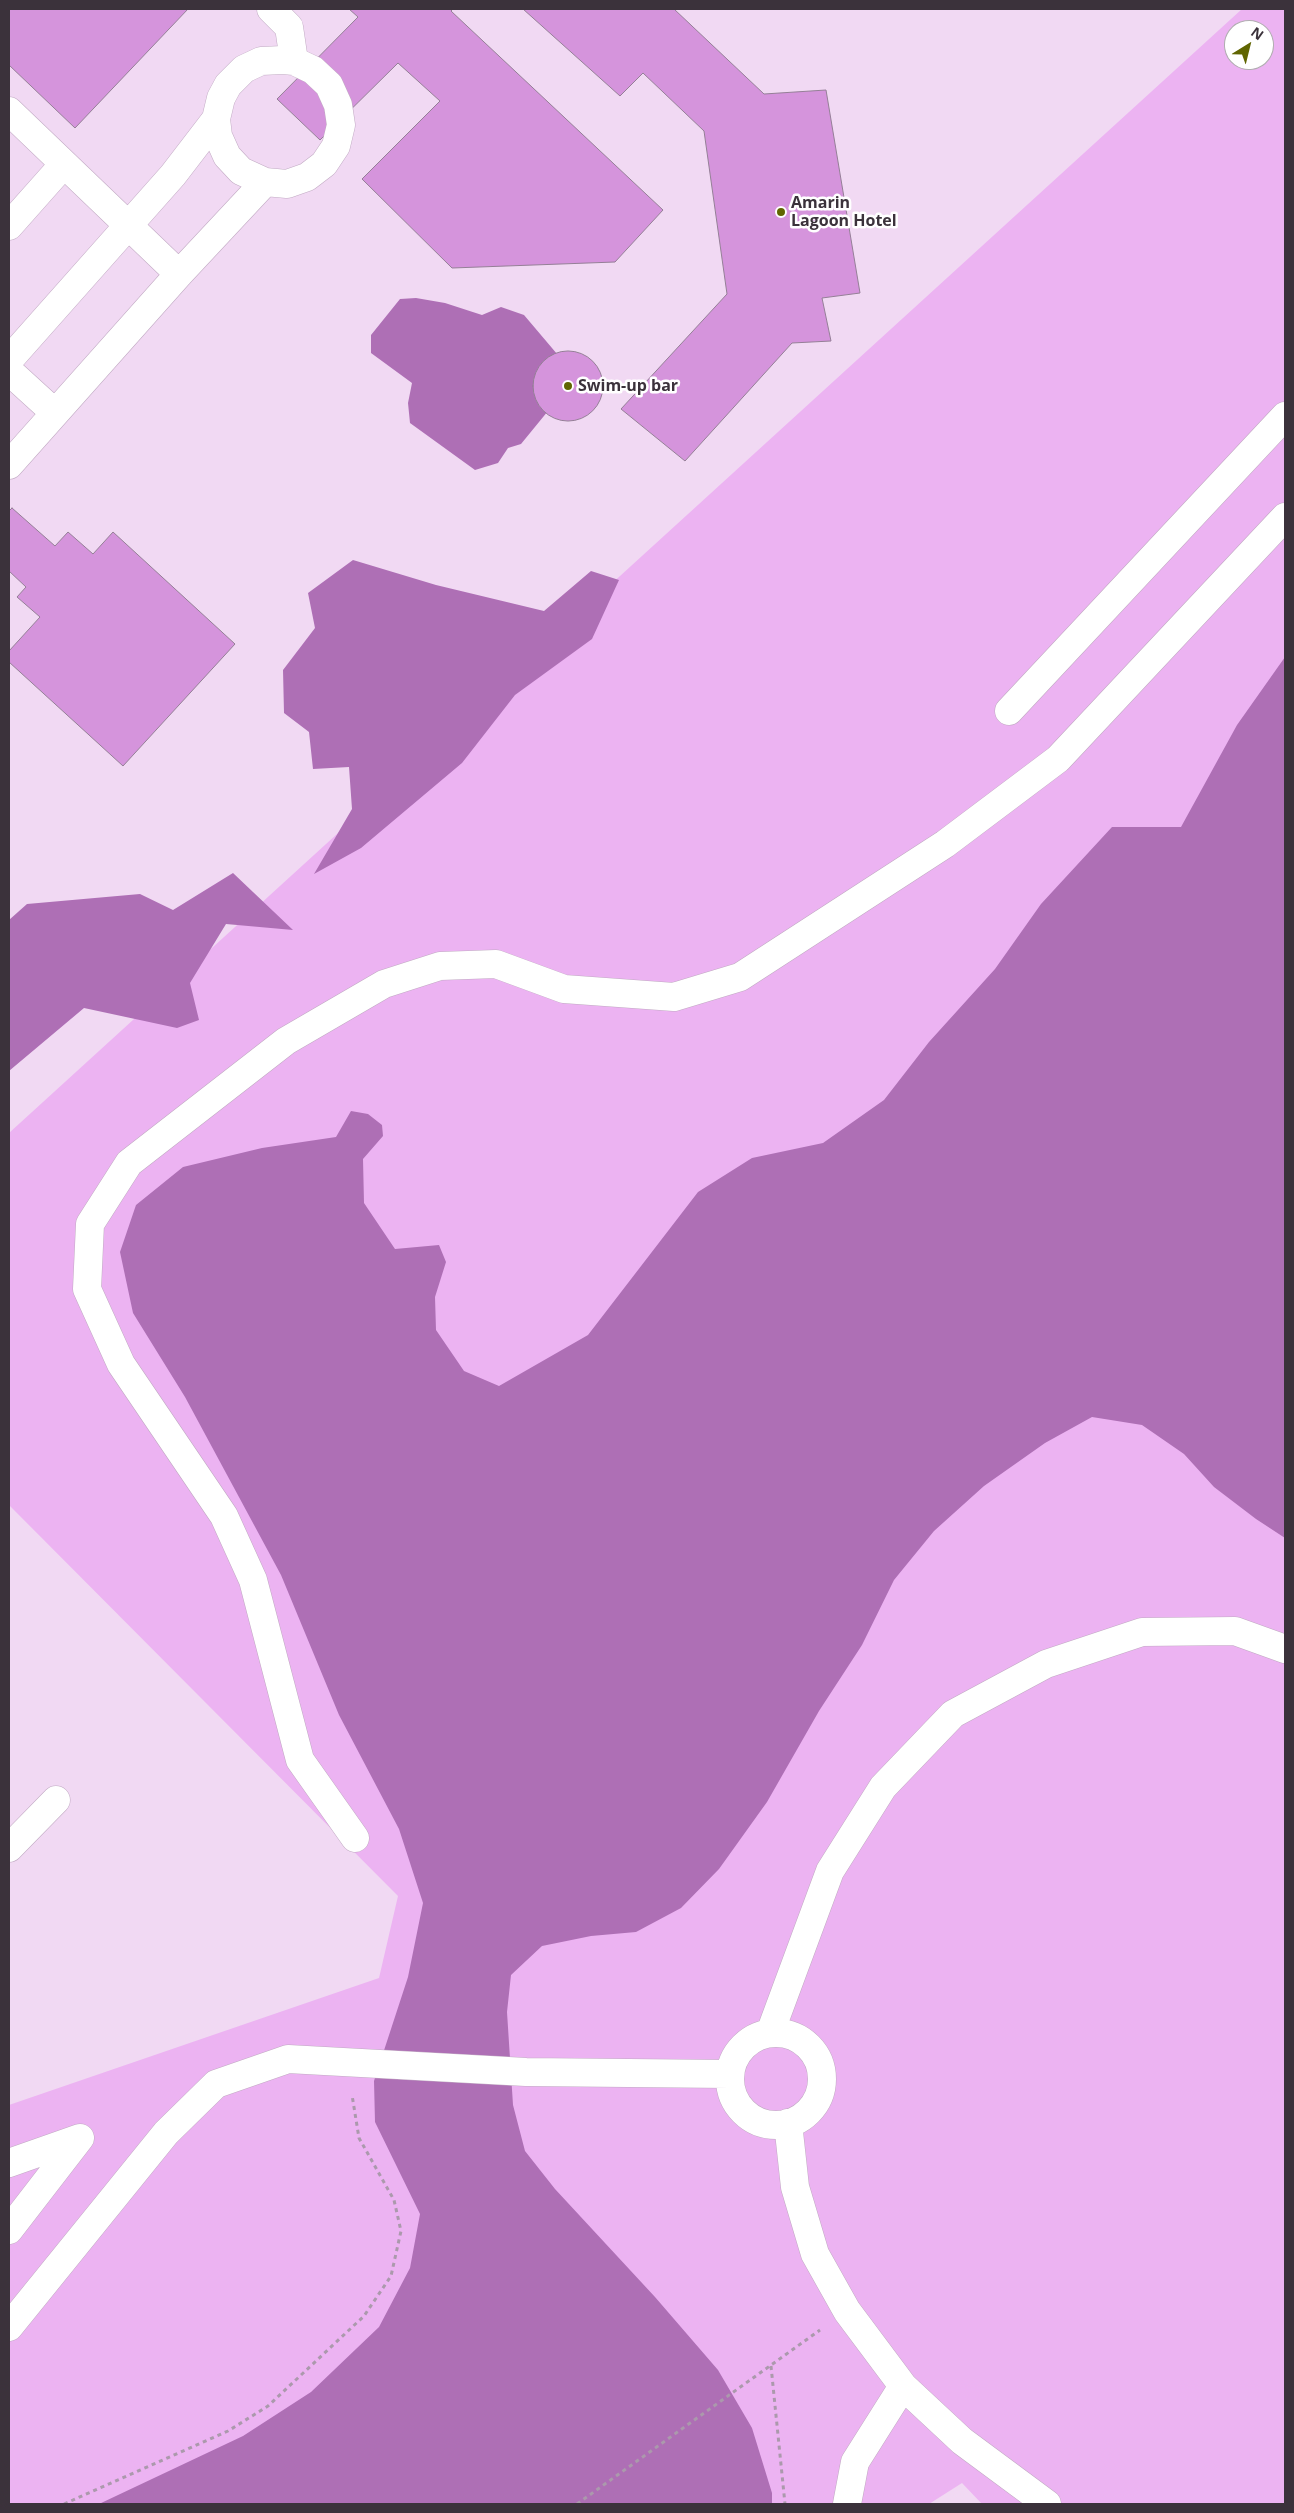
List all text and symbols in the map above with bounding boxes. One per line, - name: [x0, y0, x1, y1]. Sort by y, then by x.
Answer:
- north arrow: [1224, 20, 1274, 70]
- text: N: [1247, 22, 1268, 44]
- place label: Amarin Lagoon Hotel: [791, 193, 897, 231]
- marker: Amarin Lagoon Hotel: [775, 206, 787, 218]
- place label: Swim-up bar: [578, 376, 678, 396]
- marker: Swim-up bar: [562, 380, 574, 392]

